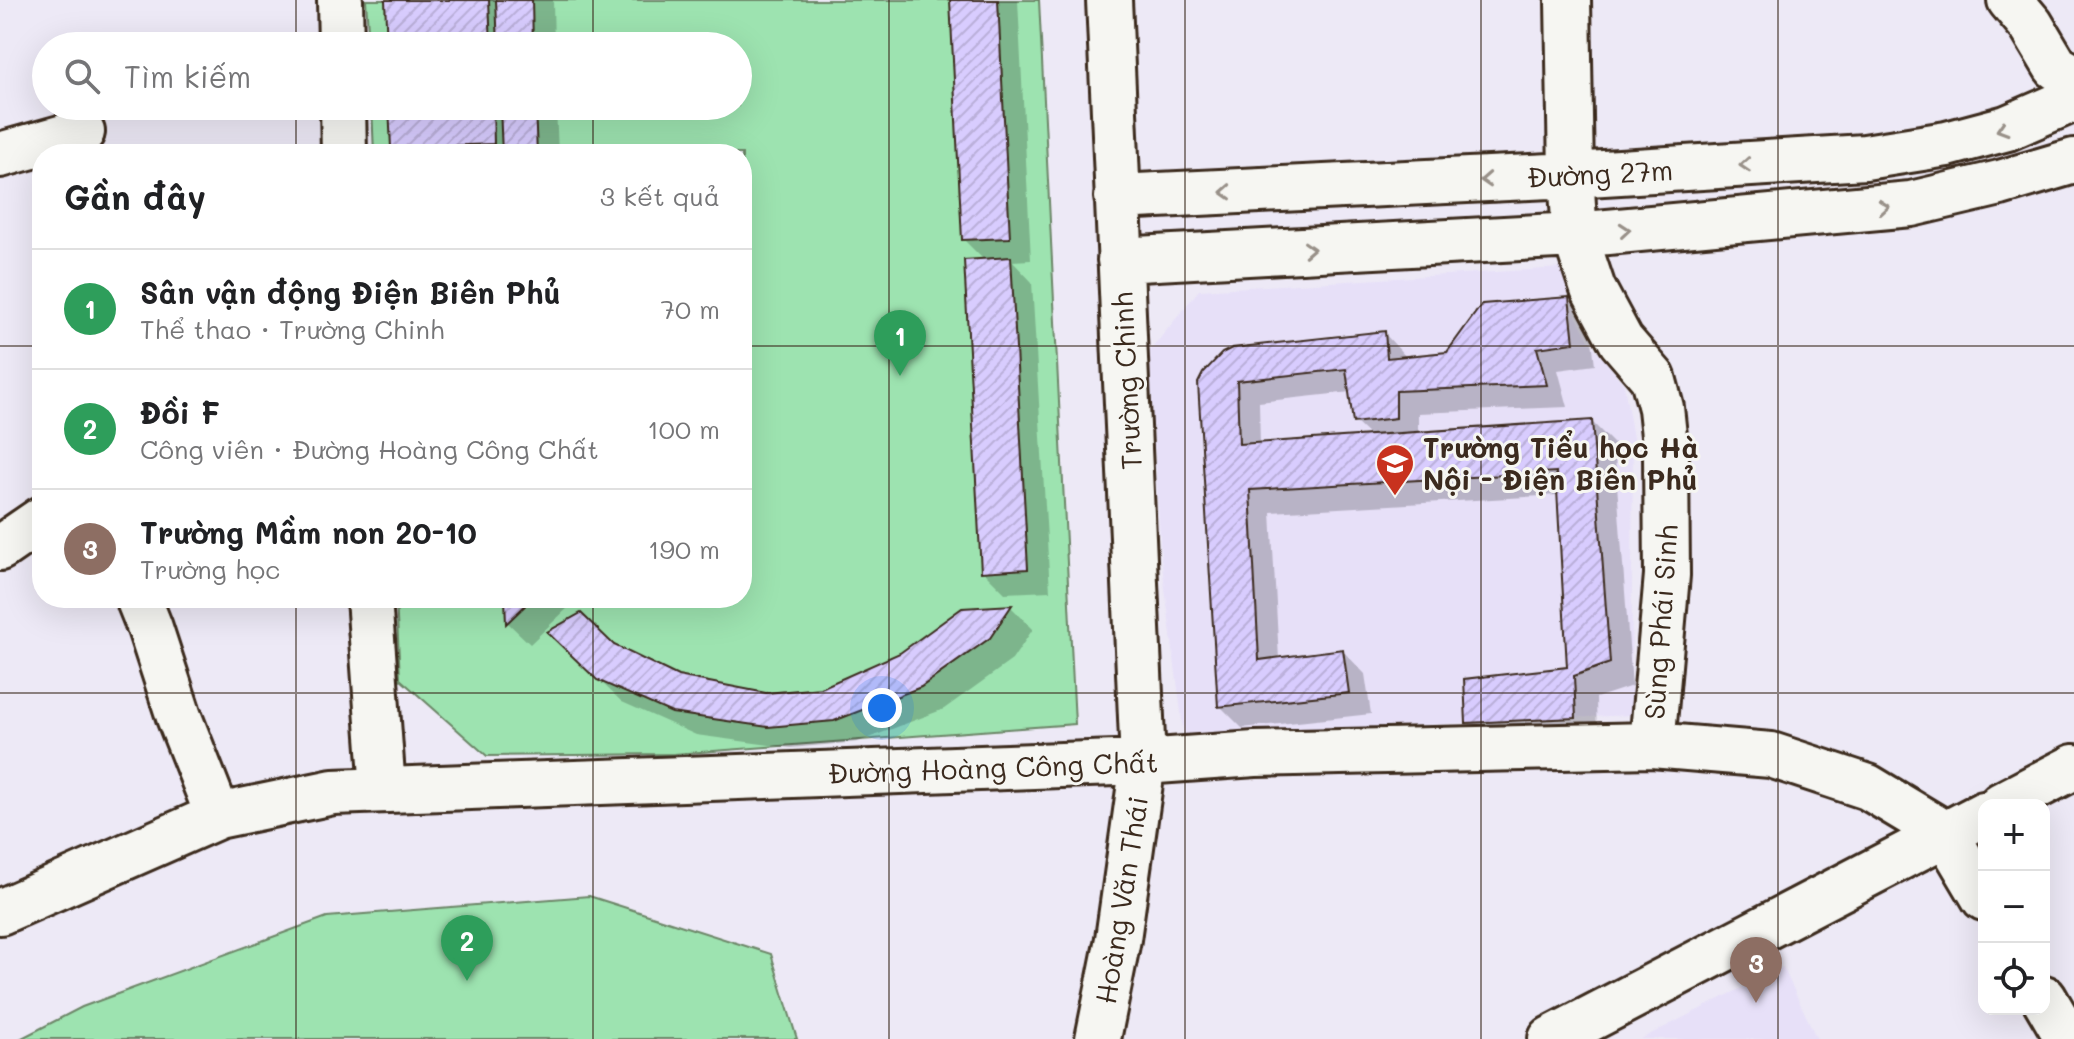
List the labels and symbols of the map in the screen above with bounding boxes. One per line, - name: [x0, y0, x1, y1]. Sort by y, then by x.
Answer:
- one-way arrow: [1996, 119, 2010, 135]
- street label: Đường 27m: [1526, 151, 1674, 195]
- one-way arrow: [1738, 156, 1751, 173]
- one-way arrow: [1479, 171, 1492, 188]
- one-way arrow: [1219, 183, 1232, 200]
- one-way arrow: [1878, 199, 1891, 216]
- one-way arrow: [1619, 222, 1632, 239]
- one-way arrow: [1303, 241, 1316, 258]
- street label: Trường Chinh: [1103, 291, 1149, 471]
- pin: 1: [874, 310, 926, 376]
- place label: Trường Tiểu học Hà Nội - Điện Biên Phủ: [1423, 429, 1699, 497]
- school or university icon: Trường Tiểu học Hà Nội - Điện Biên Phủ: [1374, 442, 1416, 497]
- street label: Sùng Phái Sinh: [1635, 523, 1685, 721]
- your location: [862, 688, 902, 728]
- street label: Đường Hoàng Công Chất: [827, 743, 1159, 791]
- street label: Hoàng Văn Thái: [1087, 794, 1155, 1006]
- pin: 2: [441, 915, 493, 981]
- pin: 3: [1730, 937, 1782, 1003]

